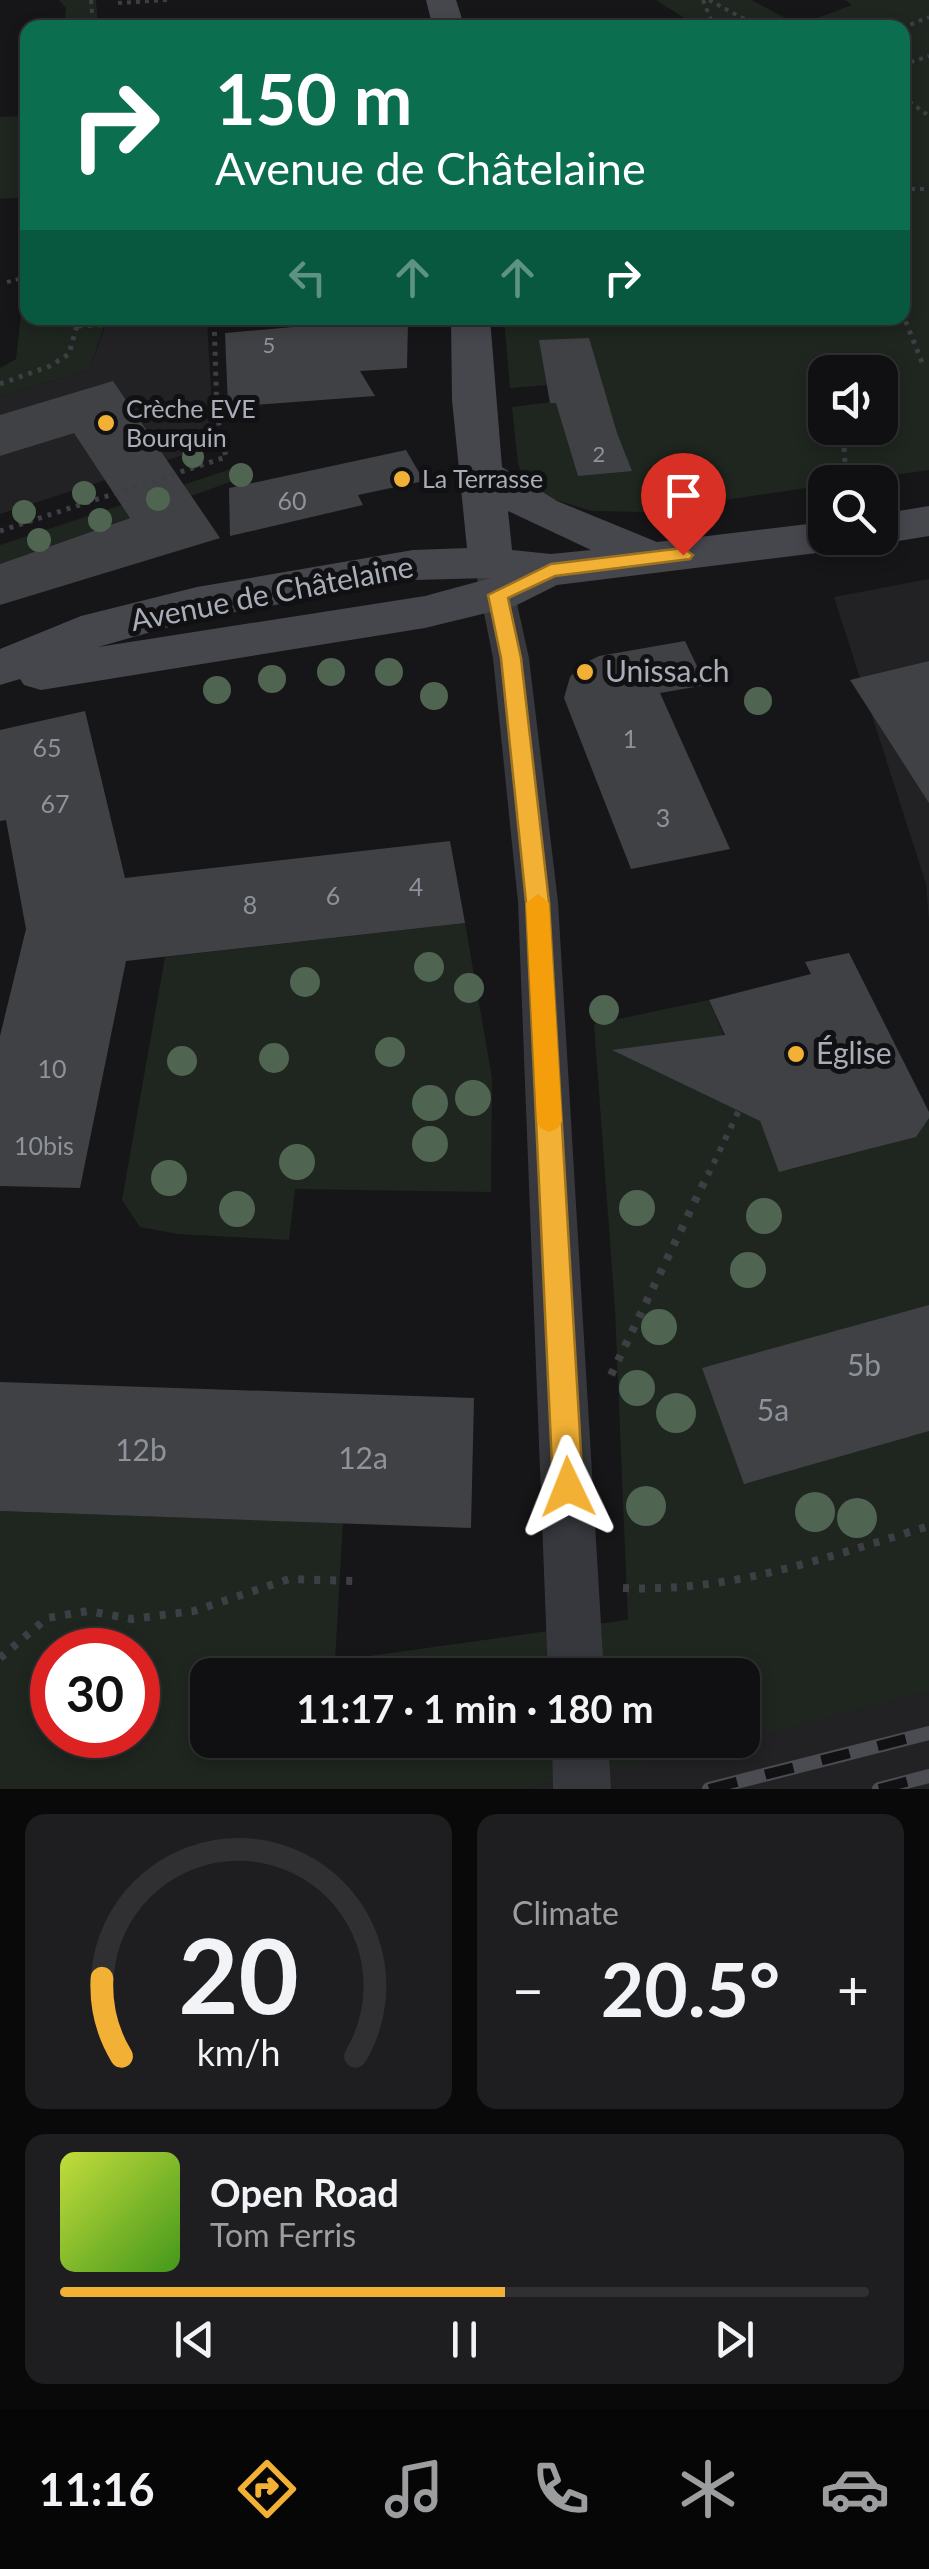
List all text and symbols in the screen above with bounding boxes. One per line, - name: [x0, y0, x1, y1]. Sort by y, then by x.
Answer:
- text: 150 m: [215, 56, 412, 140]
- icon: right: [50, 60, 180, 190]
- text: Avenue de Châtelaine: [215, 141, 646, 195]
- icon: left: [280, 250, 335, 305]
- icon: ahead: [385, 250, 440, 305]
- icon: ahead: [490, 250, 545, 305]
- icon: right: [595, 250, 650, 305]
- house number: 5: [263, 331, 275, 358]
- map controls: [808, 355, 898, 555]
- button: sound: [808, 355, 898, 445]
- place label: Crèche EVE Bourquin: [126, 393, 256, 452]
- marker: Crèche EVE Bourquin: [95, 412, 117, 434]
- house number: 2: [593, 440, 605, 467]
- pin: [641, 453, 726, 556]
- place label: La Terrasse: [422, 463, 543, 493]
- button: search: [808, 465, 898, 555]
- marker: La Terrasse: [391, 468, 413, 490]
- icon: arrive: [656, 468, 711, 523]
- house number: 60: [277, 485, 307, 515]
- street label: Avenue de Châtelaine: [127, 547, 416, 637]
- place label: Unissa.ch: [605, 652, 730, 688]
- marker: Unissa.ch: [574, 661, 596, 683]
- house number: 1: [623, 723, 637, 753]
- house number: 65: [32, 732, 62, 762]
- house number: 67: [40, 788, 70, 818]
- house number: 3: [656, 802, 670, 832]
- house number: 4: [409, 871, 423, 901]
- house number: 6: [326, 880, 340, 910]
- house number: 8: [243, 889, 257, 919]
- place label: Église: [816, 1034, 892, 1070]
- marker: Église: [785, 1043, 807, 1065]
- house number: 10: [37, 1053, 67, 1083]
- house number: 10bis: [14, 1130, 74, 1160]
- house number: 5b: [847, 1346, 881, 1382]
- house number: 5a: [757, 1391, 789, 1427]
- house number: 12b: [115, 1431, 167, 1467]
- position arrow: [516, 1435, 620, 1539]
- house number: 12a: [338, 1439, 388, 1475]
- speed limit sign: 30: [30, 1628, 160, 1758]
- text: 11:17 · 1 min · 180 m: [296, 1685, 654, 1731]
- text: Climate: [512, 1893, 619, 1932]
- text: 20: [178, 1911, 299, 2036]
- text: 20.5°: [601, 1943, 780, 2033]
- text: −: [512, 1956, 544, 2022]
- text: +: [837, 1956, 869, 2022]
- text: km/h: [197, 2031, 280, 2074]
- text: Open Road: [210, 2169, 399, 2215]
- text: Tom Ferris: [210, 2215, 356, 2254]
- icon: previous: [167, 2312, 222, 2367]
- icon: pause: [437, 2312, 492, 2367]
- icon: next: [707, 2312, 762, 2367]
- icon: directions: [232, 2454, 302, 2524]
- icon: music: [379, 2454, 449, 2524]
- icon: phone: [526, 2454, 596, 2524]
- icon: climate: [673, 2454, 743, 2524]
- icon: car: [820, 2454, 890, 2524]
- text: 11:16: [39, 2462, 155, 2516]

